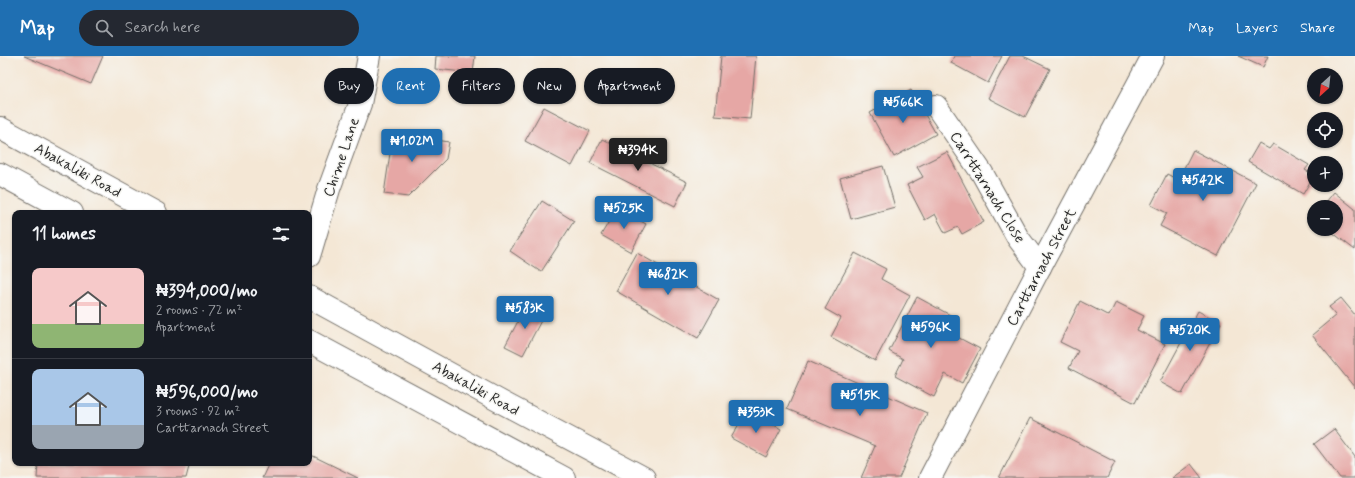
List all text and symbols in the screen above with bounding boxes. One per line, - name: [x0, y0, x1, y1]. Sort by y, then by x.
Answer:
- search box: [79, 10, 359, 46]
- text: Map: [20, 16, 55, 41]
- icon: search: [93, 17, 115, 39]
- text: Search here: [125, 18, 200, 38]
- text: Map: [1188, 19, 1214, 37]
- text: Layers: [1236, 19, 1278, 37]
- text: Share: [1300, 19, 1335, 37]
- chip: Buy: [324, 68, 374, 104]
- chip: Rent: [382, 68, 440, 104]
- chip: Filters: [448, 68, 515, 104]
- chip: New: [523, 68, 576, 104]
- chip: Apartment: [584, 68, 675, 104]
- north arrow: [1307, 68, 1343, 104]
- map controls: [1307, 68, 1343, 236]
- pin: ₦566K: [875, 90, 931, 124]
- text: ₦566K: [883, 94, 923, 111]
- button: locate: [1307, 112, 1343, 148]
- street label: Chime Lane: [319, 115, 365, 200]
- street label: Carrttarnach Close: [945, 128, 1030, 247]
- pin: ₦1.02M: [379, 129, 445, 163]
- text: ₦1.02M: [390, 133, 434, 150]
- pin: ₦394K: [610, 138, 666, 172]
- street label: Abakaliki Road: [30, 139, 125, 203]
- text: ₦394K: [618, 142, 658, 159]
- button: +: [1307, 156, 1343, 192]
- pin: ₦542K: [1175, 168, 1231, 202]
- text: ₦542K: [1182, 172, 1224, 189]
- pin: ₦525K: [596, 196, 652, 230]
- text: ₦525K: [604, 200, 644, 217]
- button: −: [1307, 200, 1343, 236]
- street label: Carttarnach Street: [1002, 205, 1081, 330]
- text: 11 homes: [32, 223, 96, 245]
- icon: filters: [270, 223, 292, 245]
- pin: ₦682K: [640, 262, 696, 296]
- text: ₦682K: [648, 266, 688, 283]
- text: ₦394,000/mo: [156, 280, 257, 302]
- icon: home: [64, 284, 112, 332]
- pin: ₦583K: [497, 296, 553, 330]
- text: ₦583K: [506, 300, 544, 317]
- text: 2 rooms · 72 m²: [156, 302, 242, 319]
- pin: ₦596K: [903, 315, 959, 349]
- pin: ₦520K: [1162, 318, 1218, 352]
- text: Apartment: [156, 319, 215, 336]
- text: ₦596K: [911, 319, 951, 336]
- text: ₦520K: [1169, 322, 1211, 339]
- street label: Abakaliki Road: [428, 357, 523, 421]
- text: ₦596,000/mo: [156, 381, 258, 403]
- pin: ₦515K: [832, 383, 888, 417]
- icon: home: [64, 385, 112, 433]
- text: ₦515K: [840, 387, 880, 404]
- pin: ₦353K: [728, 400, 784, 434]
- text: 3 rooms · 92 m²: [156, 403, 240, 420]
- text: ₦353K: [738, 404, 774, 421]
- text: Carttarnach Street: [156, 420, 269, 437]

